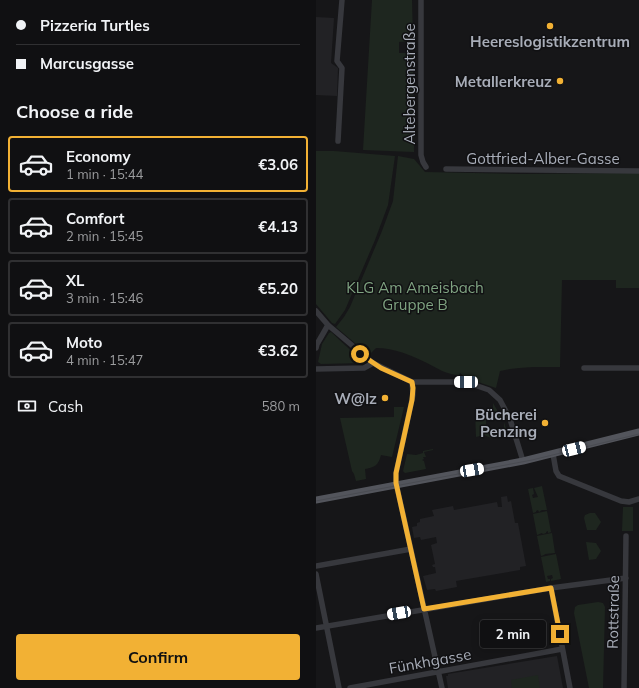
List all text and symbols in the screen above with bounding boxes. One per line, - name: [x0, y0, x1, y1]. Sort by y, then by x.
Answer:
- text: Pizzeria Turtles: [40, 16, 150, 35]
- marker: Heereslogistikzentrum: [545, 21, 555, 31]
- street label: Altebergenstraße: [400, 23, 419, 145]
- place label: Heereslogistikzentrum: [470, 32, 630, 51]
- text: Marcusgasse: [40, 54, 134, 73]
- place label: Metallerkreuz: [455, 72, 552, 91]
- marker: Metallerkreuz: [555, 76, 565, 86]
- text: Choose a ride: [16, 100, 133, 123]
- icon: car: [18, 146, 54, 182]
- text: Economy: [66, 147, 131, 166]
- street label: Gottfried-Alber-Gasse: [466, 149, 620, 168]
- text: €3.06: [258, 155, 298, 174]
- text: 1 min · 15:44: [66, 166, 143, 182]
- icon: car: [18, 208, 54, 244]
- text: Comfort: [66, 209, 124, 228]
- text: €4.13: [258, 217, 298, 236]
- text: 2 min · 15:45: [66, 228, 143, 244]
- icon: car: [18, 270, 54, 306]
- text: XL: [66, 271, 84, 290]
- park label: KLG Am Ameisbach Gruppe B: [346, 278, 484, 314]
- text: €5.20: [258, 279, 298, 298]
- text: 3 min · 15:46: [66, 290, 143, 306]
- icon: car: [18, 332, 54, 368]
- text: Moto: [66, 333, 102, 352]
- text: €3.62: [258, 341, 298, 360]
- route start: [351, 345, 369, 363]
- text: 4 min · 15:47: [66, 352, 143, 368]
- car: [454, 376, 478, 388]
- place label: W@lz: [334, 389, 377, 408]
- marker: W@lz: [380, 393, 390, 403]
- icon: cash: [16, 395, 38, 417]
- text: Cash: [48, 397, 83, 416]
- text: 580 m: [262, 398, 300, 414]
- place label: Bücherei Penzing: [475, 405, 537, 441]
- marker: Bücherei Penzing: [540, 418, 550, 428]
- car: [561, 440, 587, 458]
- car: [459, 462, 485, 478]
- street label: Rottstraße: [603, 575, 623, 649]
- car: [386, 605, 412, 621]
- callout: 2 min: [480, 620, 546, 648]
- route end: [551, 625, 569, 643]
- text: 2 min: [496, 626, 530, 642]
- button: Confirm: [16, 634, 300, 680]
- street label: Fünkhgasse: [387, 644, 473, 678]

